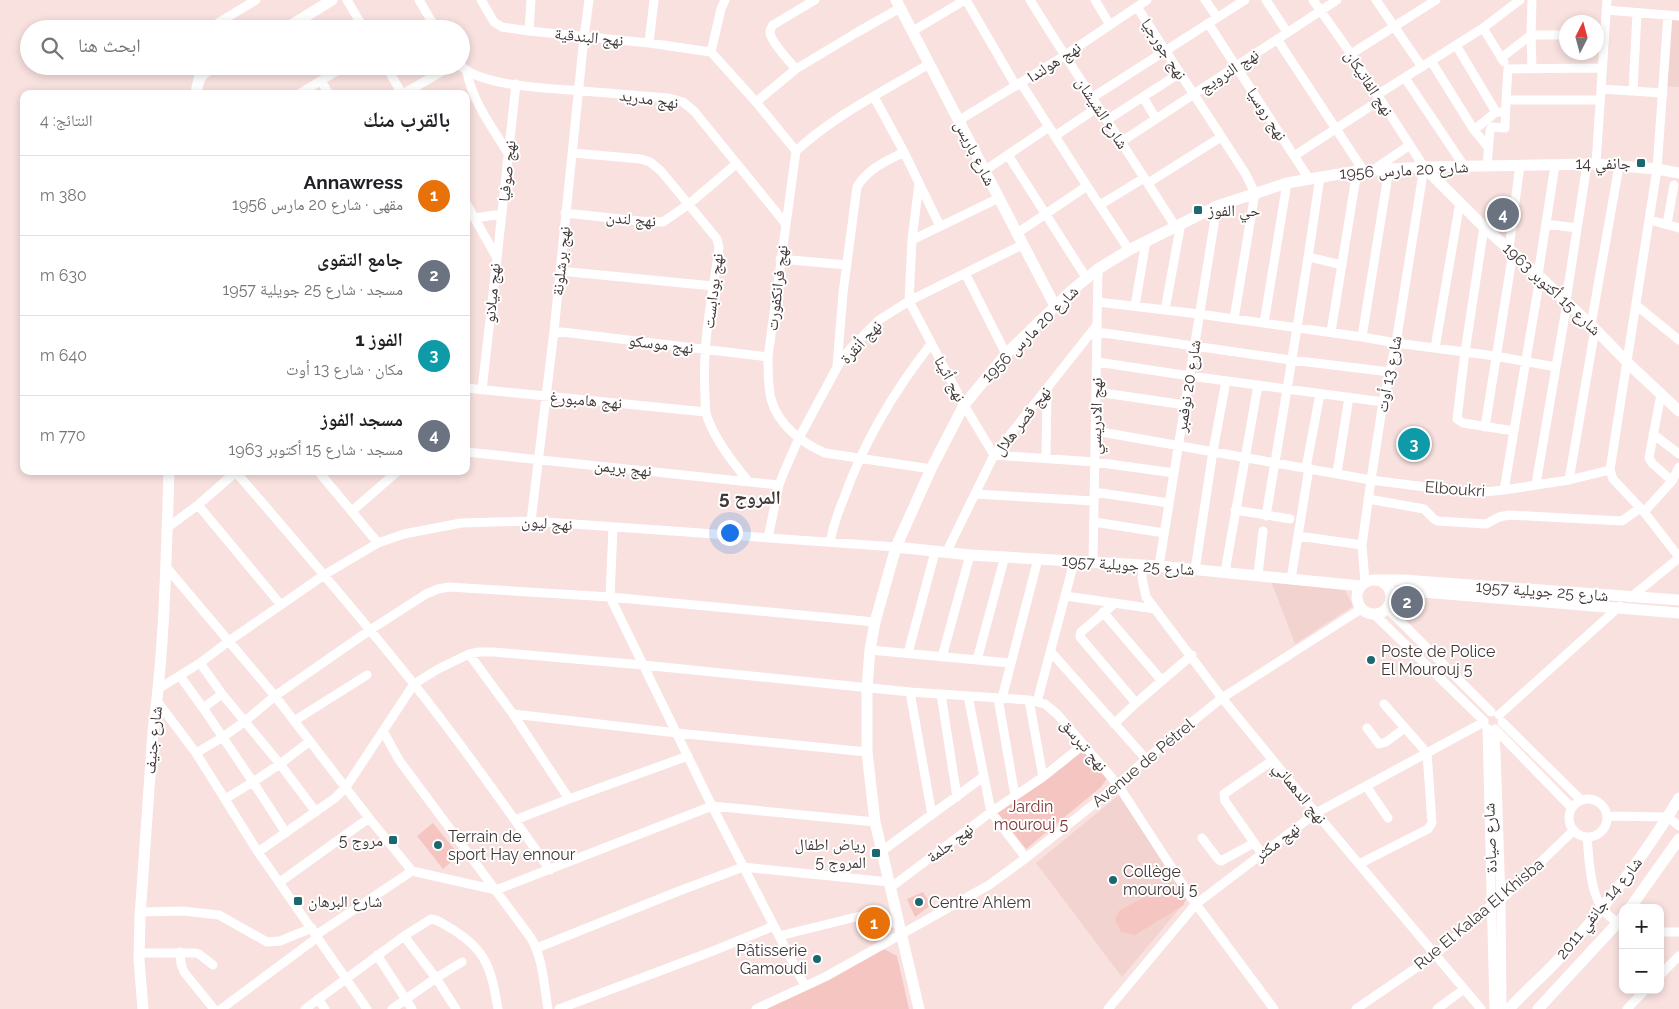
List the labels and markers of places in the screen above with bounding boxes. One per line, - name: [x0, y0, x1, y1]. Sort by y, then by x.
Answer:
- place label: 14 جانفي: [1576, 154, 1631, 176]
- marker: 14 جانفي: [1635, 157, 1647, 169]
- pin: 4: [1487, 195, 1519, 233]
- place label: حي الفوز: [1207, 201, 1260, 223]
- marker: حي الفوز: [1192, 204, 1204, 216]
- pin: 3: [1398, 425, 1430, 463]
- pin: 2: [1391, 583, 1423, 621]
- place label: Poste de Police El Mourouj 5: [1381, 642, 1495, 679]
- marker: Poste de Police El Mourouj 5: [1365, 654, 1377, 666]
- place label: Terrain de sport Hay ennour: [448, 827, 576, 864]
- place label: مروج 5: [339, 831, 383, 851]
- marker: مروج 5: [387, 834, 399, 846]
- place label: رياض اطفال المروج 5: [795, 835, 866, 873]
- marker: Terrain de sport Hay ennour: [432, 839, 444, 851]
- marker: رياض اطفال المروج 5: [870, 847, 882, 859]
- place label: Collège mourouj 5: [1123, 862, 1198, 899]
- marker: Collège mourouj 5: [1107, 874, 1119, 886]
- place label: شارع البرهان: [308, 892, 382, 912]
- place label: Centre Ahlem: [929, 893, 1031, 912]
- marker: شارع البرهان: [292, 895, 304, 907]
- marker: Centre Ahlem: [913, 896, 925, 908]
- pin: 1: [858, 904, 890, 942]
- place label: Pâtisserie Gamoudi: [736, 941, 807, 978]
- marker: Pâtisserie Gamoudi: [811, 953, 823, 965]

